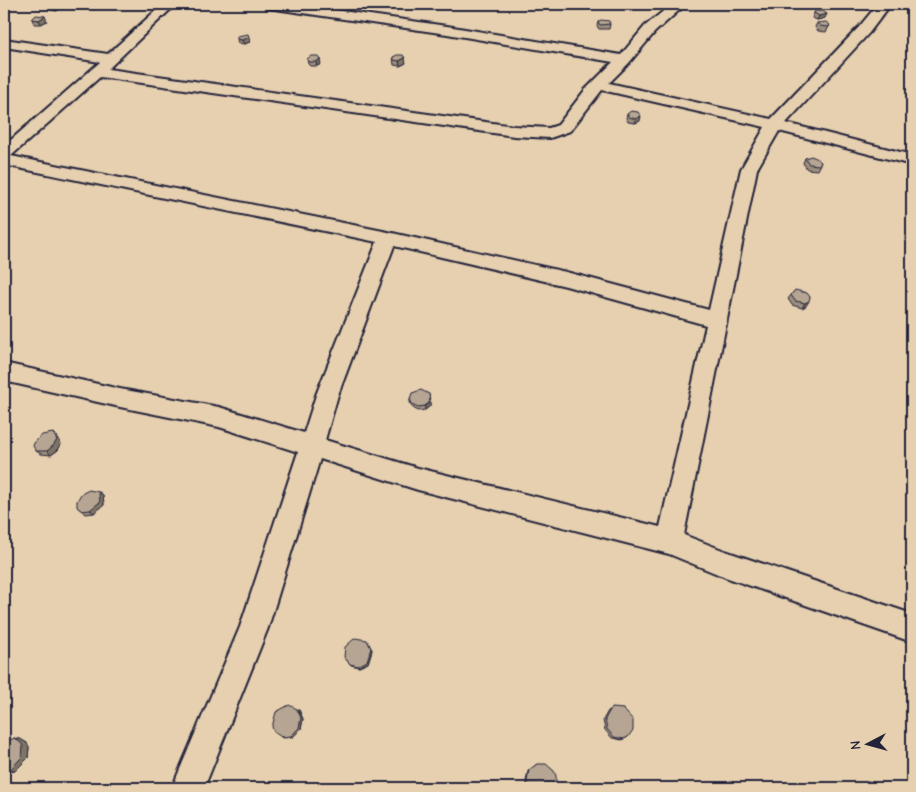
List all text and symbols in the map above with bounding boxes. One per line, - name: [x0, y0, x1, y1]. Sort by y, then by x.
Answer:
- north arrow: [844, 720, 894, 770]
- text: N: [847, 740, 864, 751]

